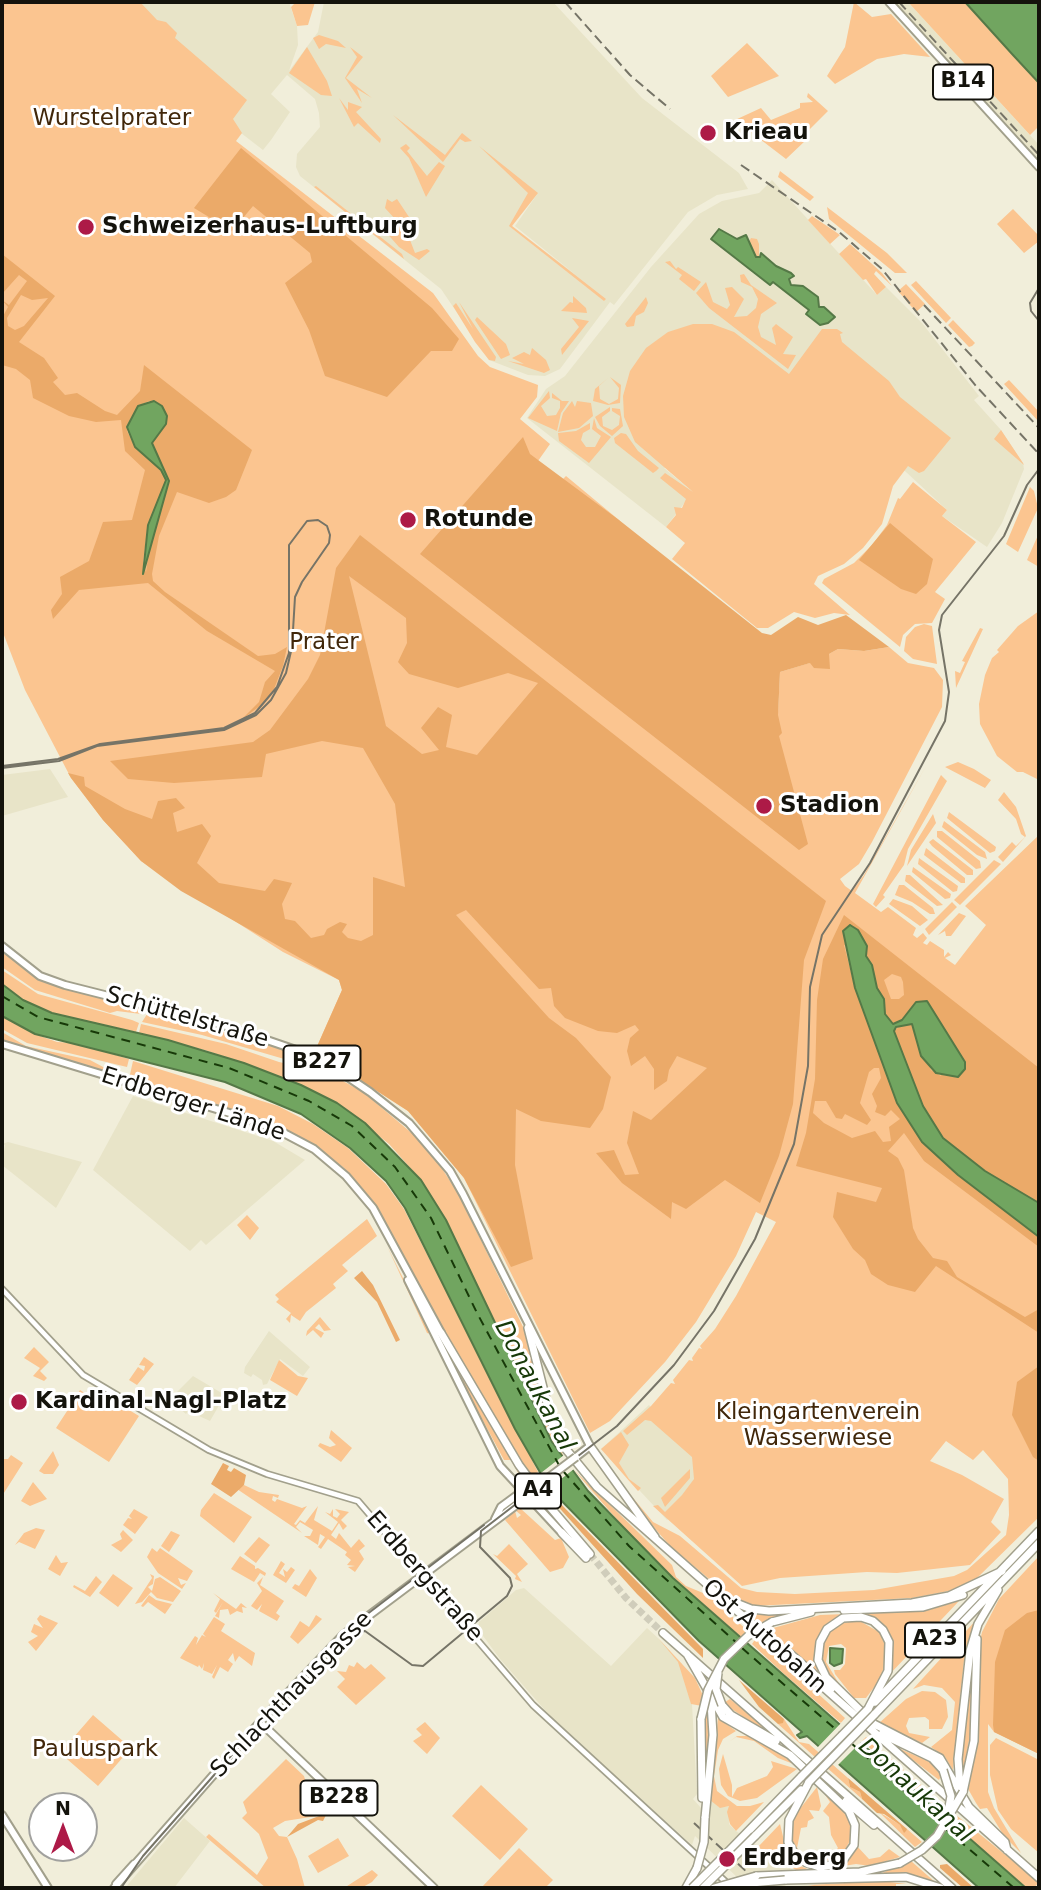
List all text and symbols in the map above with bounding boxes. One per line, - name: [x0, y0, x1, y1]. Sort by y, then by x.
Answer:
- road number: B14: [933, 64, 993, 100]
- park label: Wurstelprater: [33, 105, 191, 133]
- place label: Krieau: [724, 119, 809, 147]
- marker: Krieau: [698, 123, 718, 143]
- place label: Schweizerhaus-Luftburg: [102, 213, 418, 241]
- marker: Schweizerhaus-Luftburg: [76, 217, 96, 237]
- place label: Rotunde: [424, 506, 533, 534]
- marker: Rotunde: [398, 510, 418, 530]
- park label: Prater: [289, 629, 359, 657]
- place label: Stadion: [780, 792, 880, 820]
- marker: Stadion: [754, 796, 774, 816]
- street label: Schüttelstraße: [102, 982, 272, 1054]
- road number: B227: [284, 1046, 360, 1080]
- street label: Erdberger Lände: [98, 1062, 288, 1148]
- water label: Donaukanal: [488, 1316, 580, 1456]
- place label: Kardinal-Nagl-Platz: [35, 1388, 287, 1416]
- marker: Kardinal-Nagl-Platz: [9, 1392, 29, 1412]
- park label: Kleingartenverein Wasserwiese: [716, 1399, 920, 1453]
- road number: A4: [515, 1474, 561, 1508]
- street label: Erdbergstraße: [360, 1506, 488, 1648]
- street label: Ost Autobahn: [696, 1574, 832, 1700]
- street label: Schlachthausgasse: [205, 1606, 379, 1784]
- road number: A23: [905, 1622, 965, 1658]
- water label: Donaukanal: [852, 1732, 978, 1850]
- park label: Pauluspark: [32, 1736, 158, 1764]
- road number: B228: [300, 1780, 378, 1815]
- north arrow: [28, 1792, 98, 1862]
- text: N: [55, 1797, 71, 1819]
- place label: Erdberg: [743, 1845, 846, 1873]
- marker: Erdberg: [717, 1849, 737, 1869]

